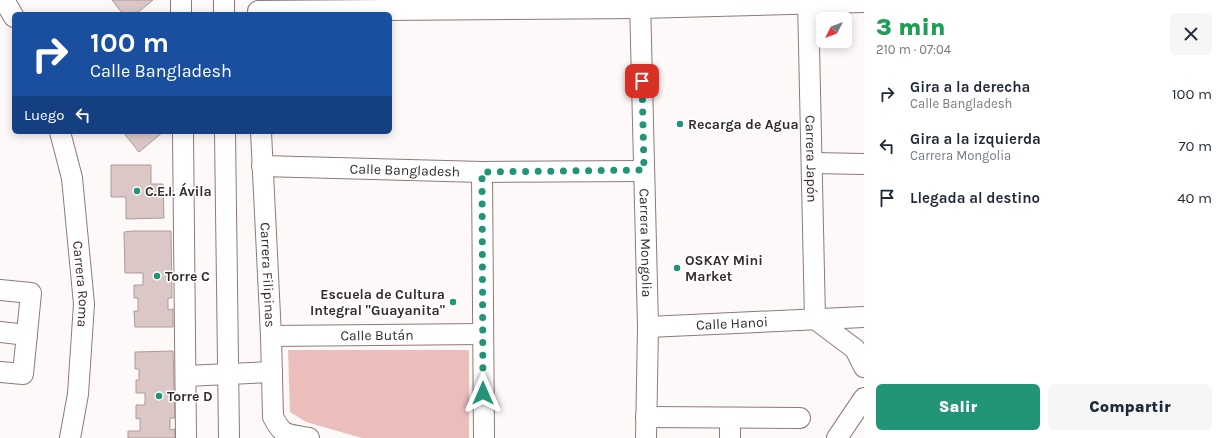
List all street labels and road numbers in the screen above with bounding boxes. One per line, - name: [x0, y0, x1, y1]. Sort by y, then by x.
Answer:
- street label: Carrera Japón: [802, 115, 821, 203]
- street label: Calle Bangladesh: [350, 160, 460, 180]
- street label: Carrera Mongolia: [636, 188, 656, 298]
- street label: Carrera Filipinas: [257, 222, 279, 328]
- street label: Carrera Roma: [70, 240, 93, 328]
- street label: Calle Hanoi: [696, 313, 768, 333]
- street label: Calle Bután: [340, 326, 414, 344]

